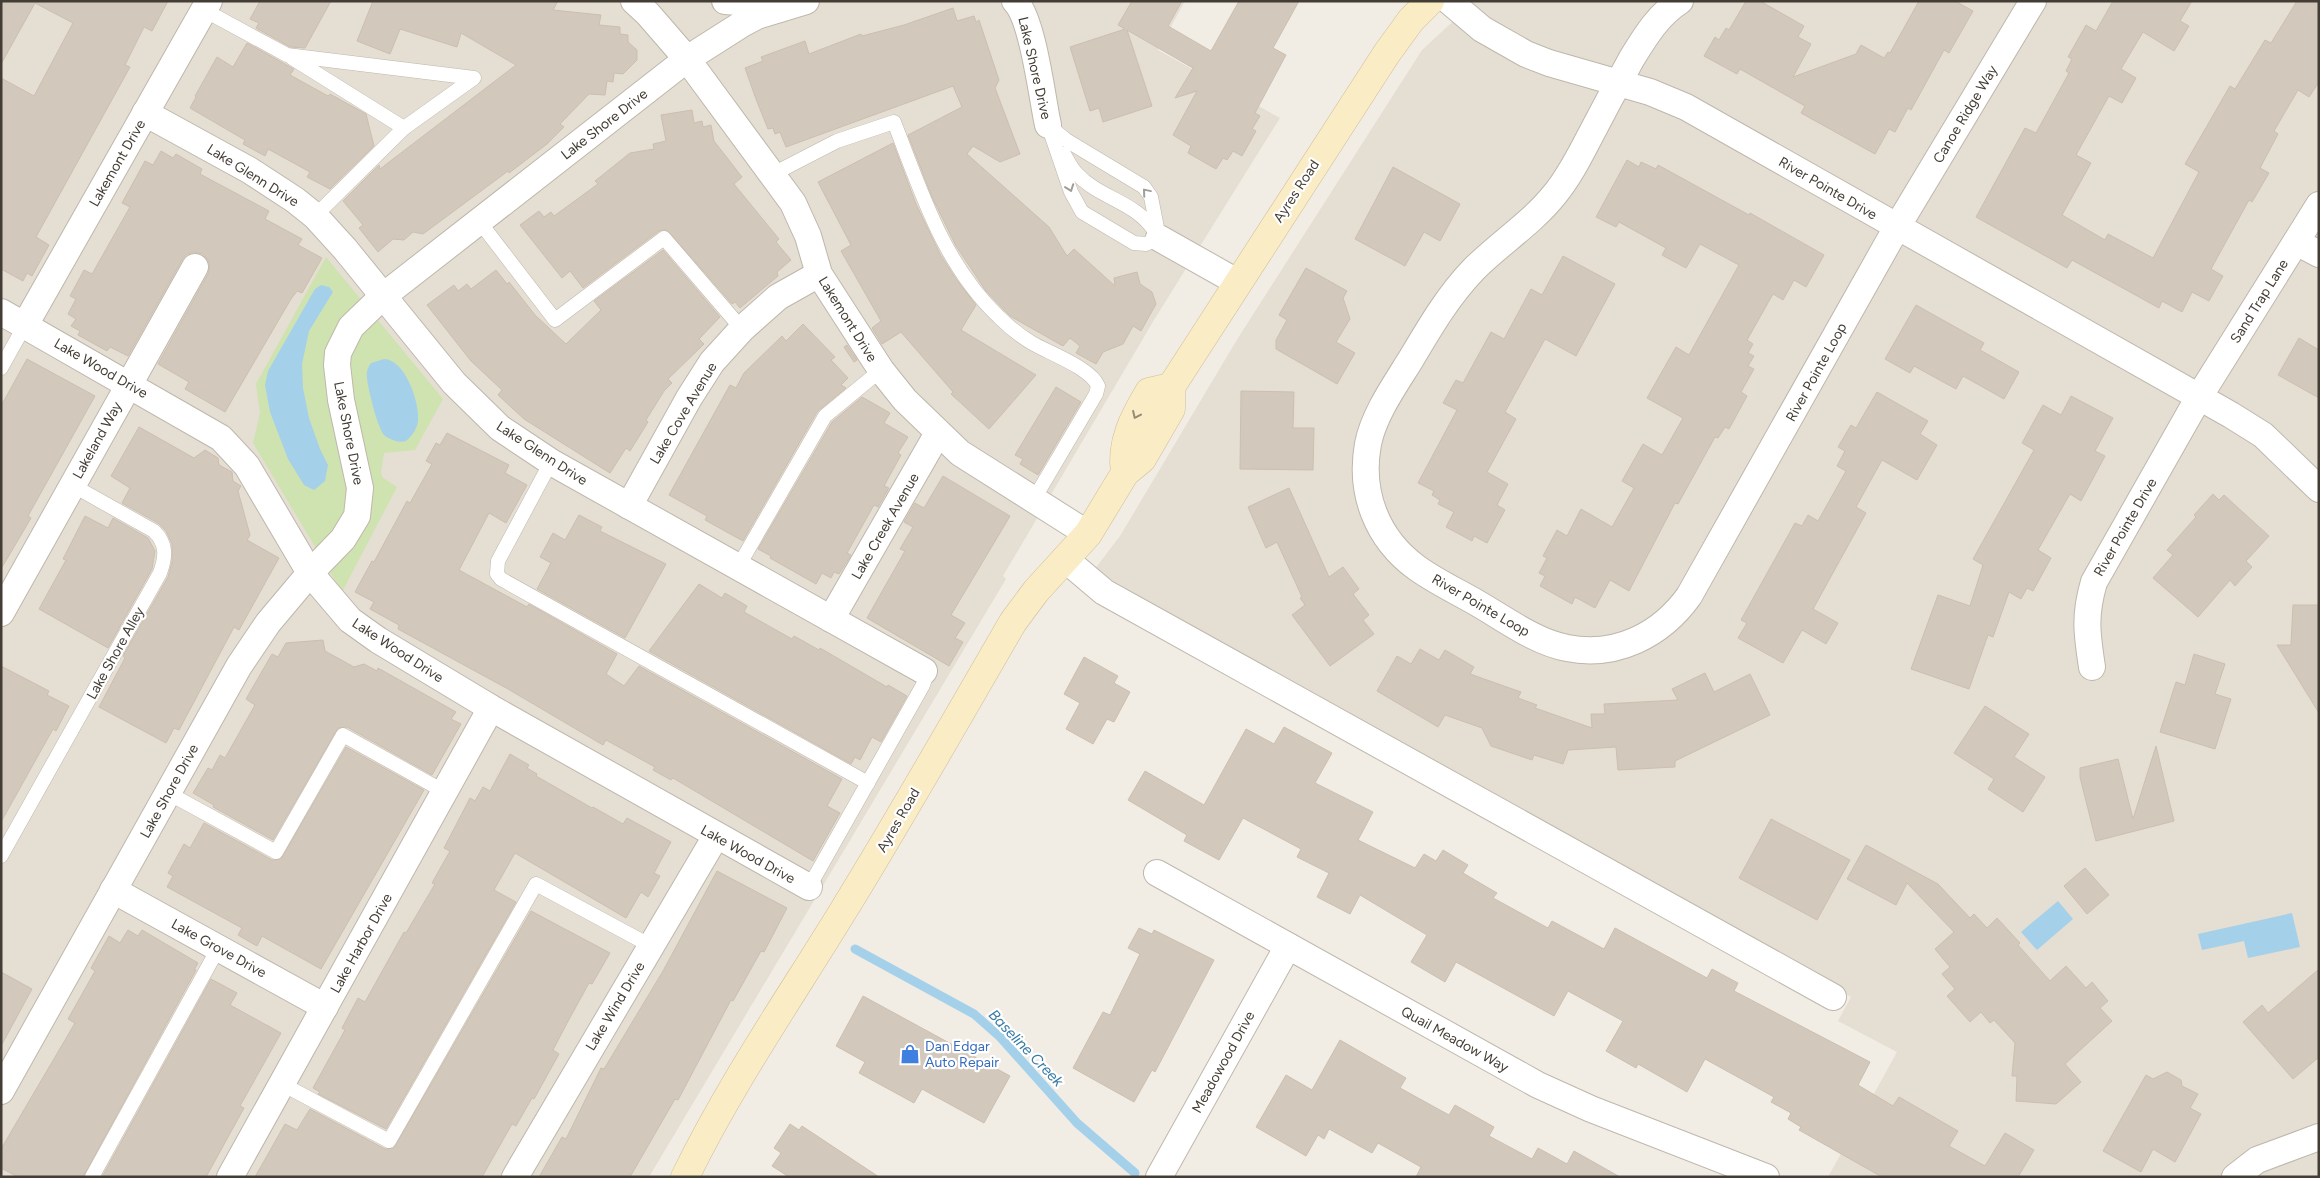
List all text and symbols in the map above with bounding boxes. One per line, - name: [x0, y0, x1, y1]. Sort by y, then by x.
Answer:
- street label: Lake Shore Drive: [1014, 15, 1055, 121]
- street label: Canoe Ridge Way: [1930, 62, 2002, 166]
- street label: Lake Shore Drive: [558, 85, 651, 163]
- street label: Lakemont Drive: [86, 116, 149, 210]
- street label: Lake Glenn Drive: [204, 140, 302, 211]
- street label: River Pointe Drive: [1776, 153, 1880, 224]
- street label: Ayres Road: [1270, 157, 1323, 226]
- one-way arrow: [1064, 183, 1074, 191]
- one-way arrow: [1143, 188, 1152, 197]
- street label: Sand Trap Lane: [2227, 256, 2292, 346]
- street label: Lakemont Drive: [814, 273, 881, 365]
- street label: River Pointe Loop: [1782, 320, 1851, 425]
- street label: Lake Wood Drive: [51, 335, 151, 402]
- street label: Lake Cove Avenue: [646, 359, 721, 467]
- street label: Lake Shore Drive: [330, 380, 367, 487]
- street label: Lakeland Way: [69, 398, 126, 482]
- one-way arrow: [1132, 410, 1143, 419]
- street label: Lake Glenn Drive: [493, 418, 591, 489]
- street label: Lake Creek Avenue: [848, 470, 923, 582]
- street label: River Pointe Drive: [2090, 475, 2161, 579]
- street label: River Pointe Loop: [1429, 571, 1533, 640]
- street label: Lake Shore Alley: [83, 604, 148, 702]
- street label: Lake Wood Drive: [349, 615, 447, 686]
- street label: Lake Shore Drive: [137, 741, 202, 841]
- street label: Ayres Road: [873, 785, 924, 855]
- street label: Lake Wood Drive: [698, 821, 798, 888]
- street label: Lake Harbor Drive: [327, 890, 396, 996]
- street label: Lake Grove Drive: [168, 915, 270, 982]
- street label: Lake Wind Drive: [582, 958, 649, 1054]
- street label: Quail Meadow Way: [1398, 1003, 1512, 1076]
- water label: Baseline Creek: [985, 1006, 1068, 1091]
- street label: Meadowood Drive: [1188, 1008, 1259, 1116]
- place label: Dan Edgar Auto Repair: [925, 1038, 999, 1071]
- shop icon: Dan Edgar Auto Repair: [899, 1043, 921, 1065]

